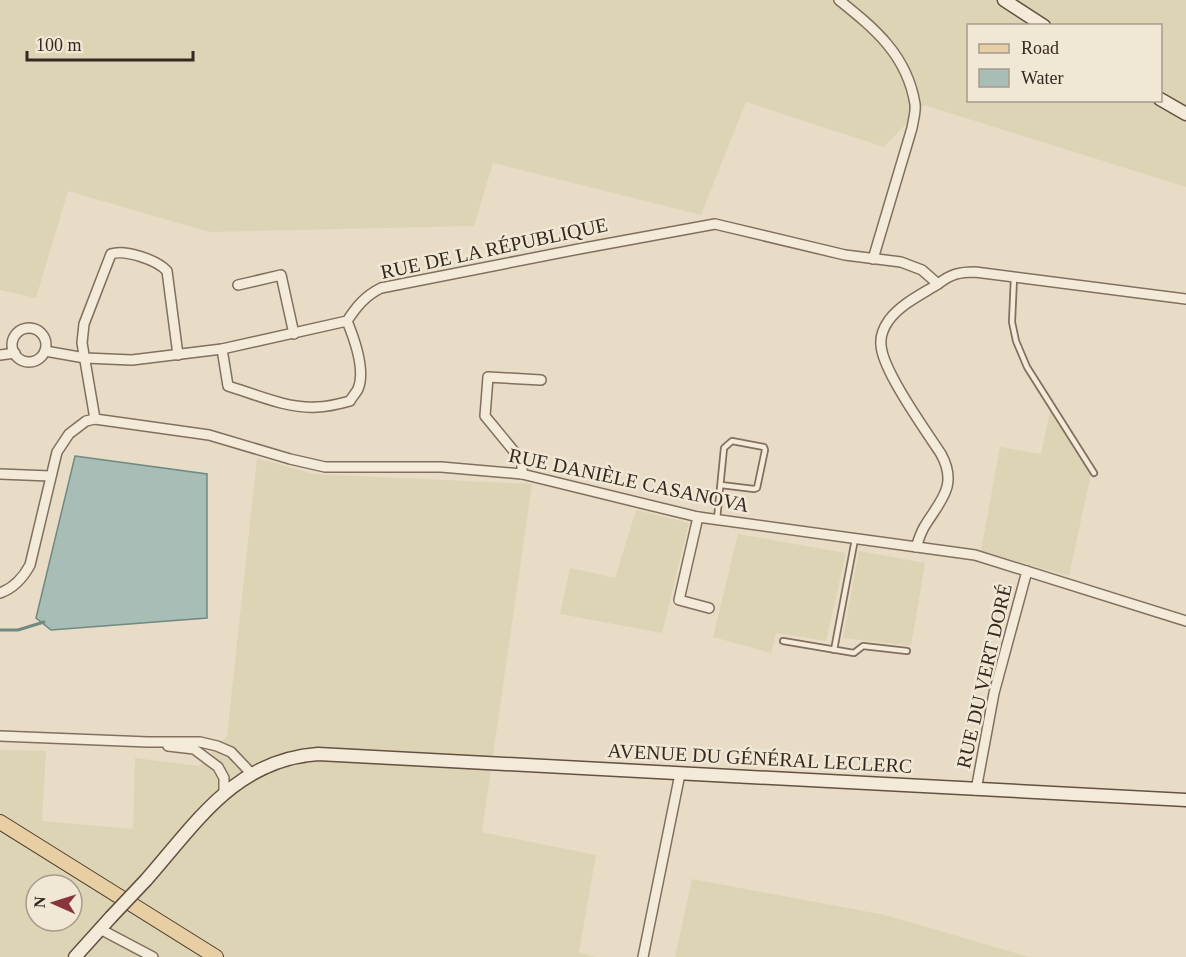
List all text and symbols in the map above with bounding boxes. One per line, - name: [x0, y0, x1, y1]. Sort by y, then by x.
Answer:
- scale bar: [27, 24, 194, 62]
- legend: [967, 24, 1162, 102]
- text: 100 m: [36, 35, 82, 55]
- text: Road: [1021, 38, 1059, 58]
- text: Water: [1021, 68, 1064, 88]
- street label: RUE DE LA RÉPUBLIQUE: [378, 213, 610, 283]
- street label: RUE DANIÈLE CASANOVA: [507, 444, 752, 516]
- street label: RUE DU VERT DORÉ: [952, 582, 1016, 770]
- street label: AVENUE DU GÉNÉRAL LECLERC: [607, 739, 913, 777]
- north arrow: [24, 873, 84, 933]
- text: N: [31, 896, 48, 908]

